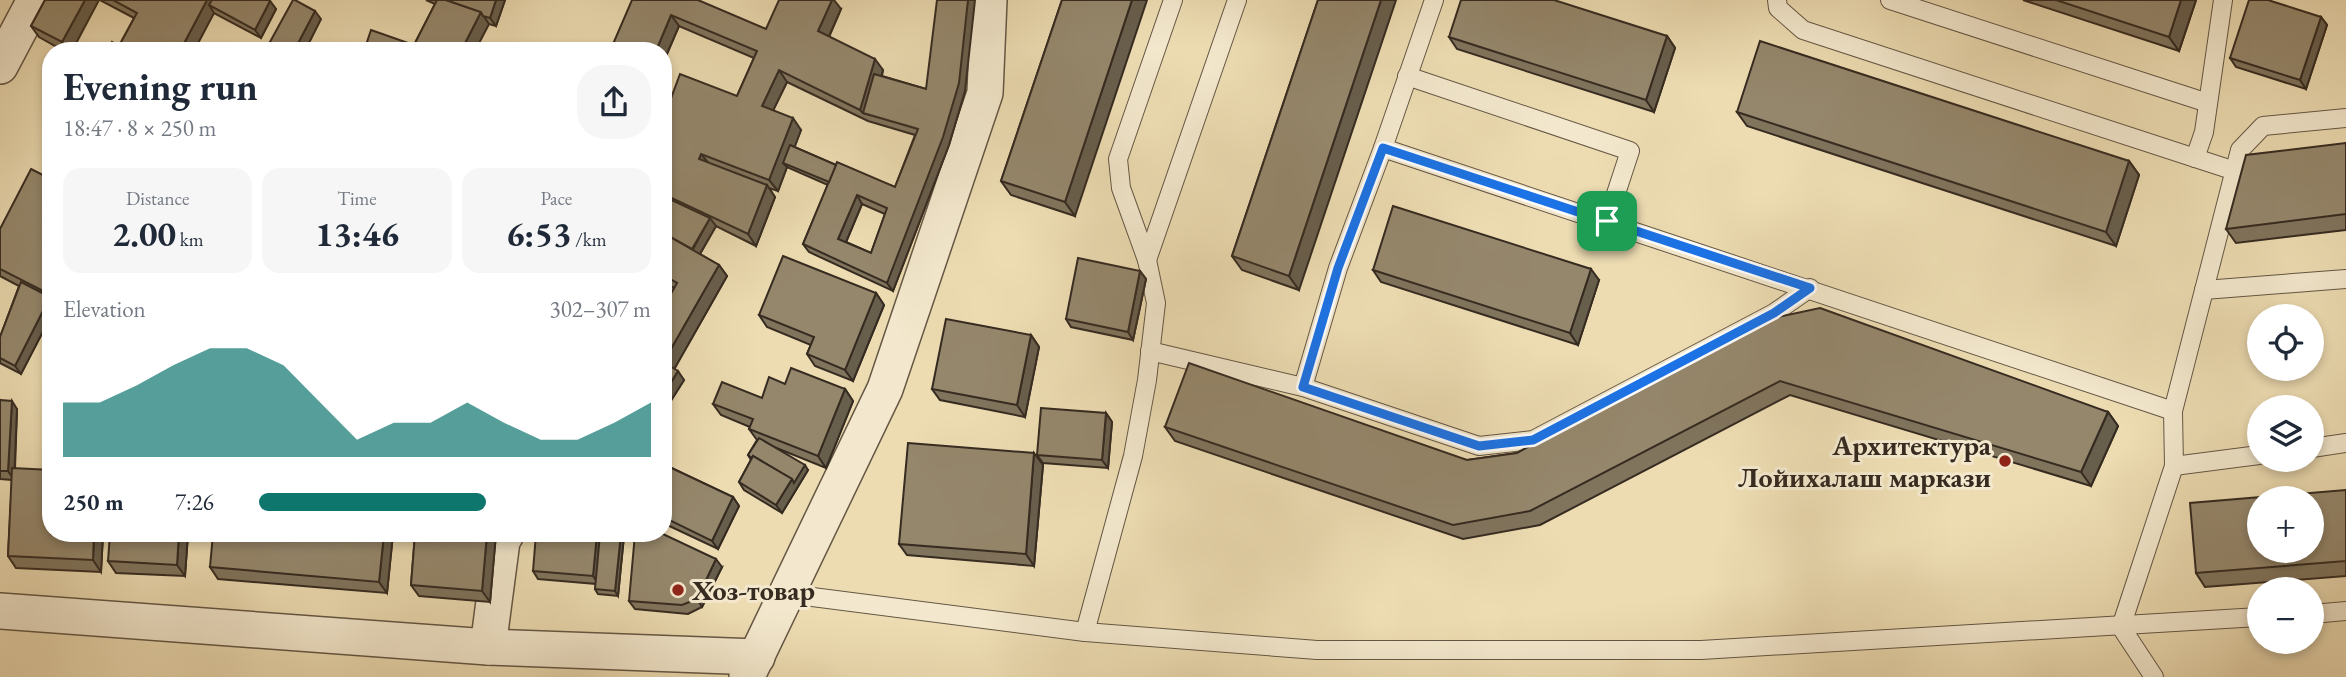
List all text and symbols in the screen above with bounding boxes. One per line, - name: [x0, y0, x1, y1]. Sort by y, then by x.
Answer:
- text: Evening run: [63, 62, 258, 111]
- button: share: [577, 65, 651, 139]
- text: 18:47 · 8 × 250 m: [63, 113, 216, 143]
- text: Distance: [126, 186, 189, 211]
- text: Time: [337, 186, 377, 211]
- text: Pace: [540, 186, 572, 211]
- pin: [1577, 191, 1637, 251]
- icon: arrive: [1588, 202, 1626, 240]
- text: 2.00: [112, 211, 176, 256]
- text: 13:46: [315, 211, 399, 256]
- text: 6:53: [506, 211, 571, 256]
- text: km: [176, 227, 204, 252]
- text: /km: [571, 227, 607, 252]
- text: Elevation: [63, 294, 146, 324]
- text: 302–307 m: [550, 294, 651, 324]
- map controls: [2247, 304, 2324, 654]
- button: locate: [2247, 304, 2324, 381]
- button: layers: [2247, 395, 2324, 472]
- place label: Архитектура Лойихалаш маркази: [1738, 427, 1992, 495]
- marker: Архитектура Лойихалаш маркази: [1997, 453, 2013, 469]
- button: +: [2247, 486, 2324, 563]
- text: 250 m: [63, 487, 124, 517]
- text: 7:26: [175, 487, 214, 517]
- place label: Хоз-товар: [691, 572, 815, 608]
- button: −: [2247, 577, 2324, 654]
- marker: Хоз-товар: [670, 582, 686, 598]

